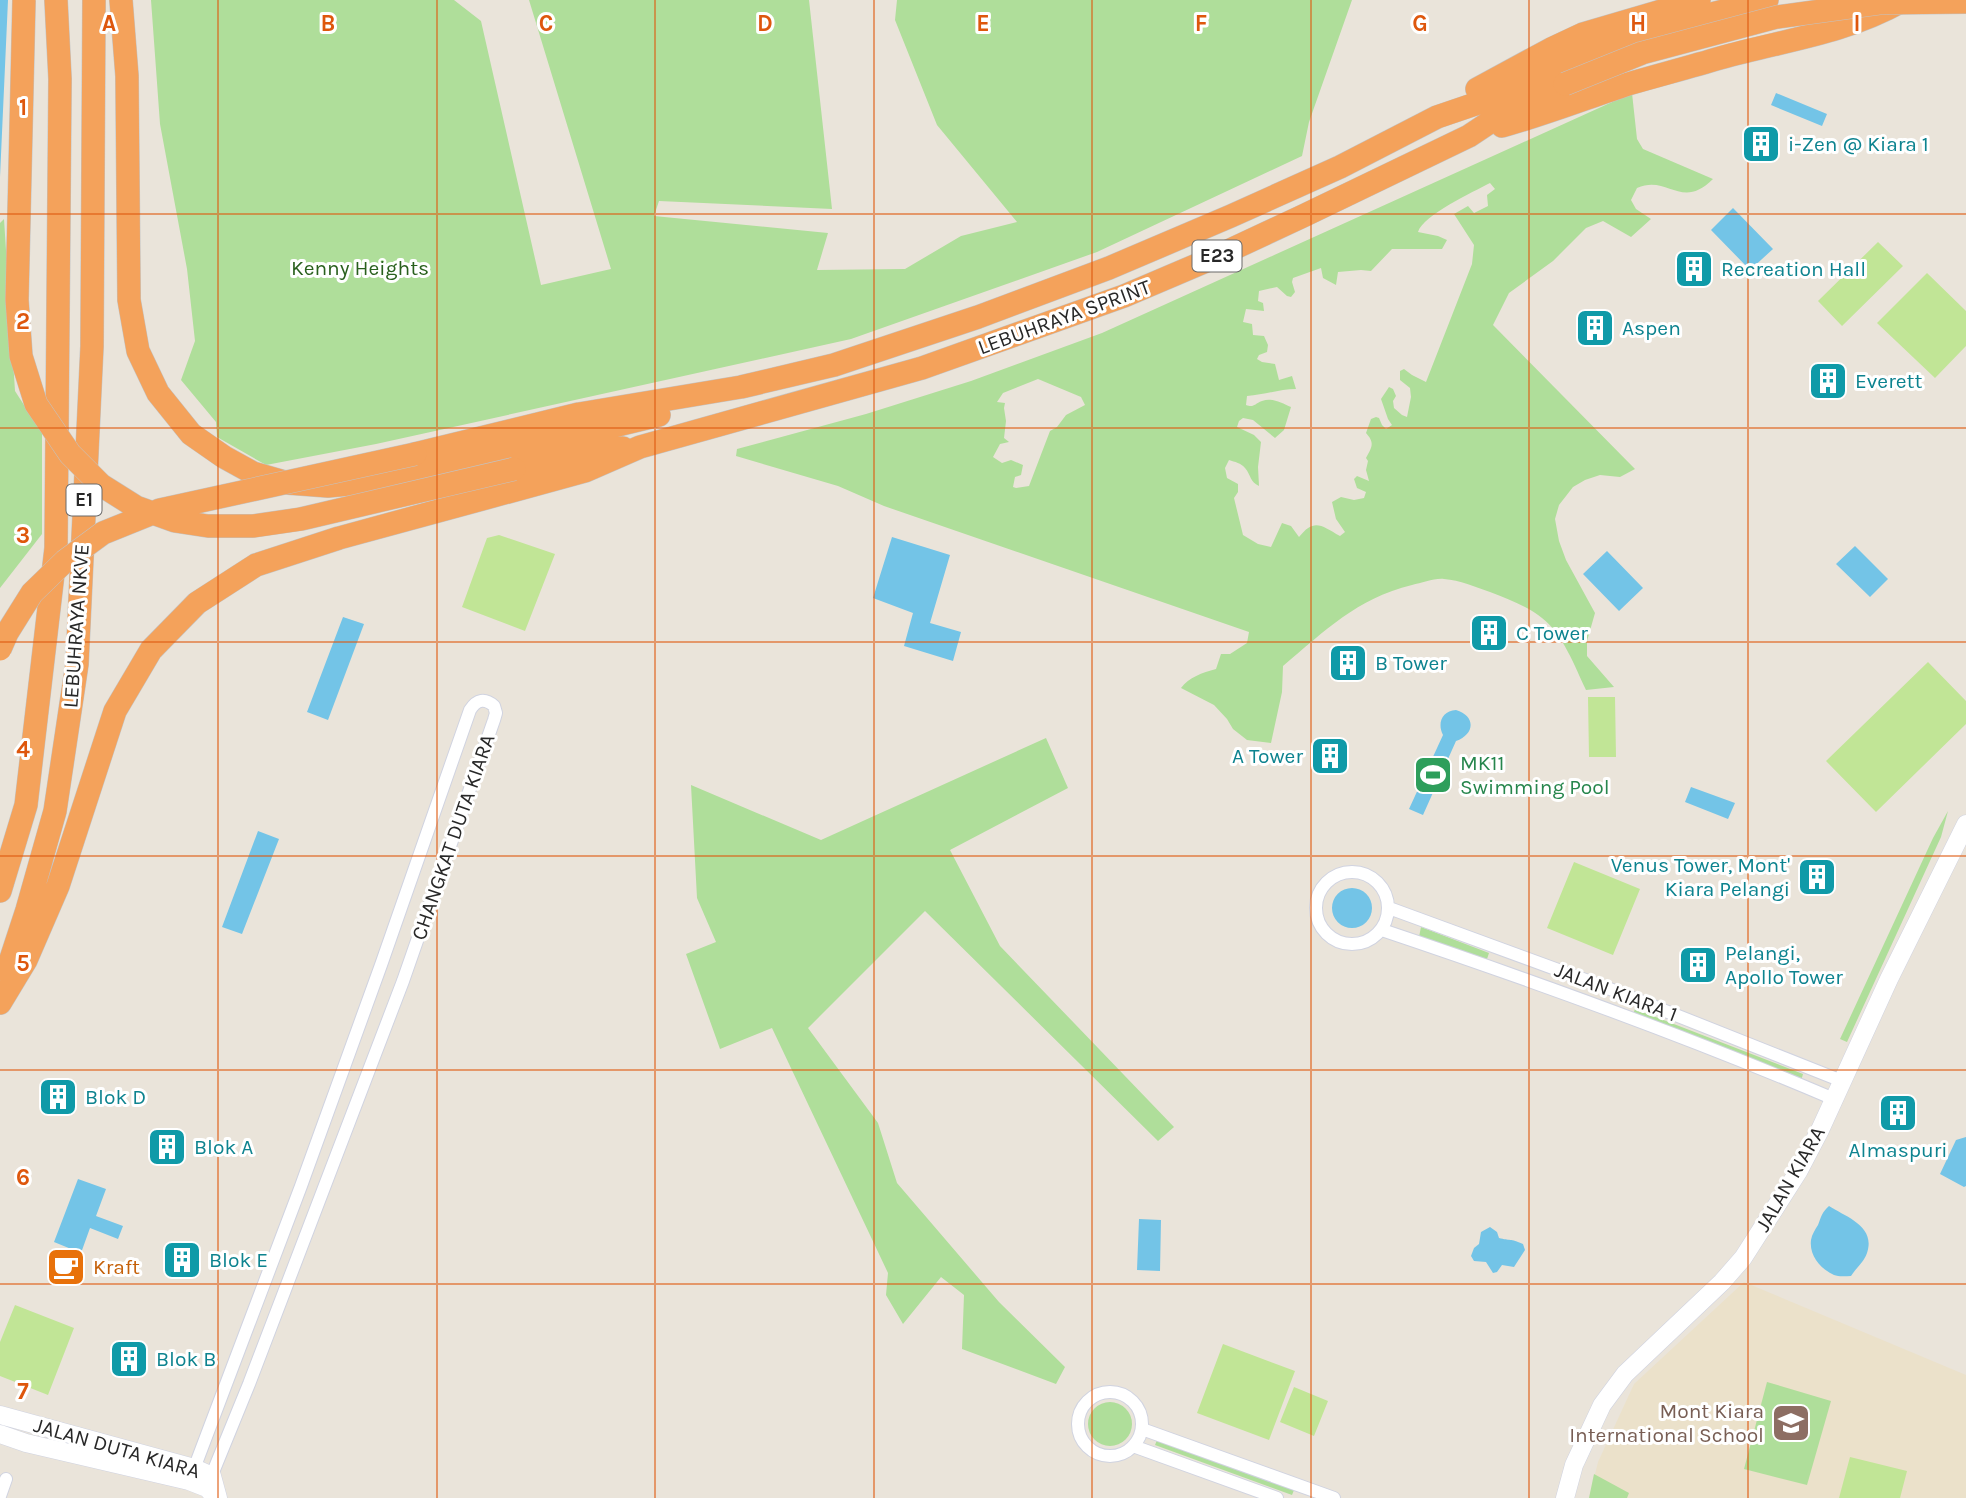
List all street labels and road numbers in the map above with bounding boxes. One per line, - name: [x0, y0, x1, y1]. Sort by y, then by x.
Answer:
- road number: E23: [1192, 240, 1242, 272]
- street label: LEBUHRAYA SPRINT: [974, 274, 1154, 359]
- road number: E1: [66, 485, 102, 516]
- street label: LEBUHRAYA NKVE: [58, 543, 94, 709]
- street label: CHANGKAT DUTA KIARA: [406, 731, 500, 943]
- street label: JALAN KIARA 1: [1551, 958, 1681, 1026]
- street label: JALAN KIARA: [1750, 1122, 1830, 1236]
- street label: JALAN DUTA KIARA: [31, 1413, 203, 1483]

